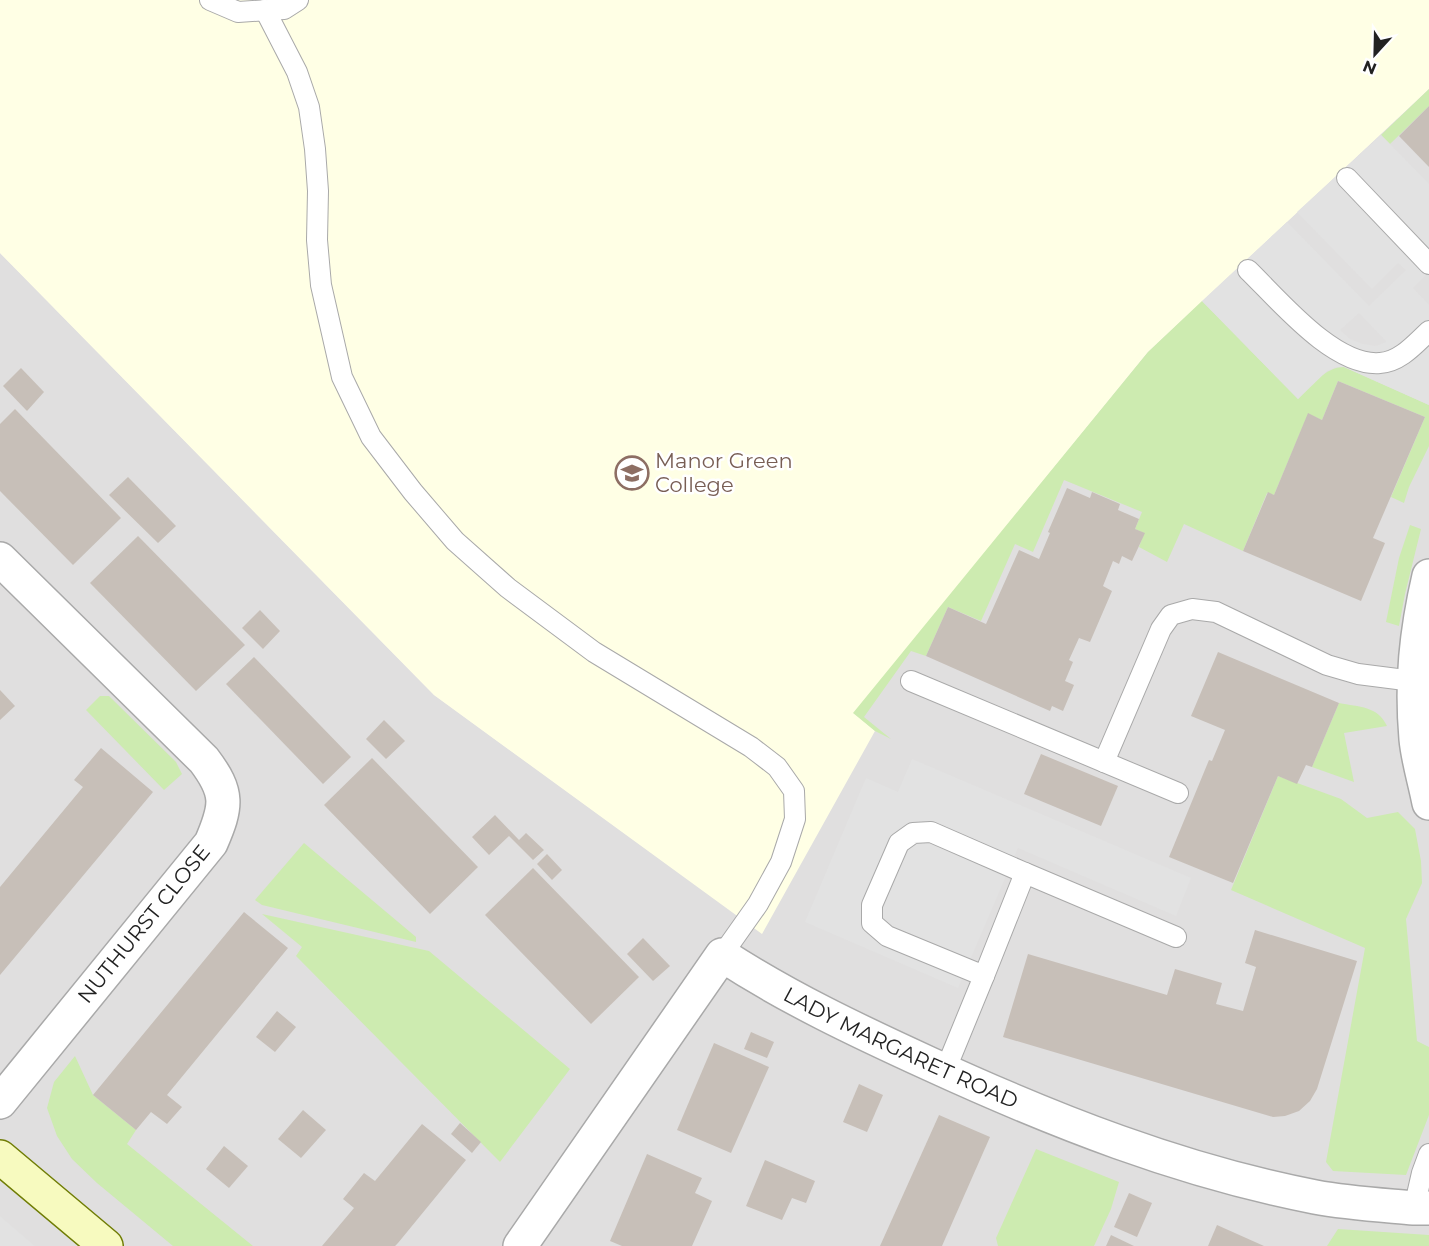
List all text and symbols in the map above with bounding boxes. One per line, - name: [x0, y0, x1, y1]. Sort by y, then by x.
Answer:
- north arrow: [1345, 24, 1405, 84]
- text: N: [1360, 56, 1379, 79]
- place label: Manor Green College: [655, 448, 793, 497]
- school or university icon: Manor Green College: [614, 455, 650, 491]
- street label: NUTHURST CLOSE: [72, 840, 215, 1008]
- street label: LADY MARGARET ROAD: [779, 981, 1022, 1113]

